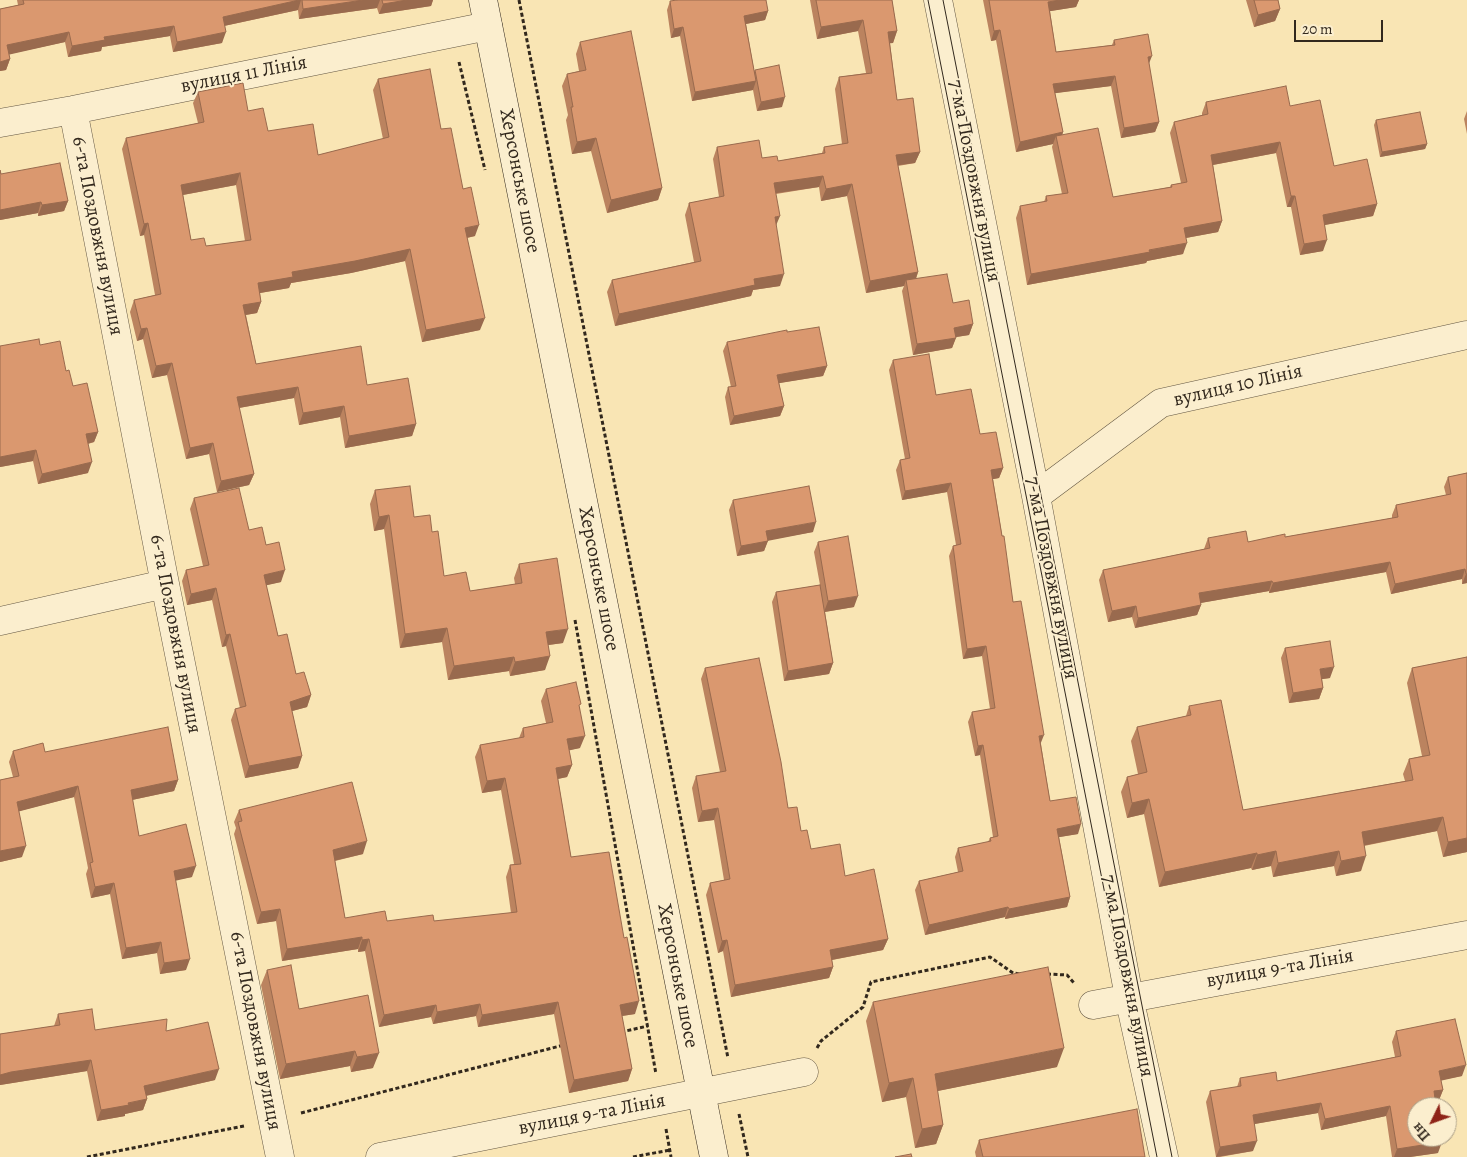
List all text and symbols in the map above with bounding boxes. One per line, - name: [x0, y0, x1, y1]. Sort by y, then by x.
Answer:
- scale bar: [1297, 10, 1386, 42]
- text: 20 m: [1302, 19, 1333, 39]
- street label: вулиця 11 Лінія: [179, 51, 309, 99]
- street label: 7-ма Поздовжня вулиця: [943, 78, 1005, 284]
- street label: Херсонське шосе: [493, 107, 545, 255]
- street label: 6-та Поздовжня вулиця: [66, 134, 128, 338]
- street label: вулиця 10 Лінія: [1171, 359, 1305, 413]
- street label: 7-ма Поздовжня вулиця: [1020, 475, 1082, 681]
- street label: Херсонське шосе: [572, 505, 624, 653]
- street label: 6-та Поздовжня вулиця: [144, 532, 206, 736]
- street label: 7-ма Поздовжня вулиця: [1096, 873, 1158, 1079]
- street label: Херсонське шосе: [651, 902, 703, 1050]
- street label: 6-та Поздовжня вулиця: [224, 929, 286, 1133]
- street label: вулиця 9-та Лінія: [1204, 944, 1356, 994]
- street label: вулиця 9-та Лінія: [517, 1089, 667, 1141]
- north arrow: [1407, 1097, 1457, 1147]
- text: Пн: [1408, 1119, 1434, 1145]

